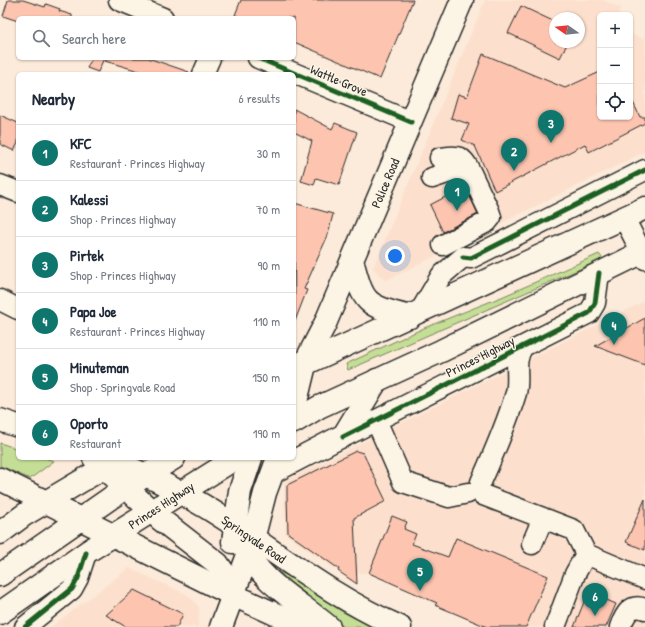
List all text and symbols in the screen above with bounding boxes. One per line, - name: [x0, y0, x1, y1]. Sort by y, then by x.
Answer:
- north arrow: [549, 12, 585, 48]
- map controls: [597, 12, 633, 120]
- button: +: [597, 12, 633, 48]
- search box: [16, 16, 296, 60]
- icon: search: [30, 27, 52, 49]
- text: Search here: [62, 28, 126, 49]
- button: −: [597, 48, 633, 84]
- street label: Wattle Grove: [308, 60, 370, 100]
- button: locate: [597, 84, 633, 120]
- text: Nearby: [32, 87, 75, 110]
- text: 6 results: [239, 89, 280, 107]
- pin: 3: [538, 110, 564, 143]
- text: KFC: [70, 133, 92, 154]
- pin: 2: [501, 138, 527, 171]
- text: 1: [43, 144, 47, 162]
- text: 30 m: [257, 144, 280, 162]
- text: Restaurant · Princes Highway: [70, 154, 205, 172]
- street label: Police Road: [366, 155, 404, 211]
- pin: 1: [444, 178, 470, 211]
- text: Kalessi: [70, 189, 109, 210]
- text: 2: [42, 200, 48, 218]
- text: 70 m: [256, 200, 280, 218]
- text: Shop · Princes Highway: [70, 210, 176, 228]
- text: Pirtek: [70, 245, 104, 266]
- your location: [385, 246, 405, 266]
- text: 3: [42, 256, 48, 274]
- text: 90 m: [258, 256, 280, 274]
- text: Shop · Princes Highway: [70, 266, 176, 284]
- text: Papa Joe: [70, 301, 116, 322]
- text: 4: [43, 312, 47, 330]
- text: 110 m: [253, 312, 280, 330]
- pin: 4: [601, 312, 627, 345]
- text: Restaurant · Princes Highway: [70, 322, 205, 340]
- street label: Princes Highway: [442, 331, 518, 381]
- text: Minuteman: [70, 357, 129, 378]
- text: 5: [42, 368, 48, 386]
- text: 150 m: [252, 368, 280, 386]
- text: Shop · Springvale Road: [70, 378, 175, 396]
- text: Oporto: [70, 413, 108, 434]
- text: 6: [42, 424, 48, 442]
- text: 190 m: [253, 424, 280, 442]
- text: Restaurant: [70, 434, 121, 452]
- street label: Princes Highway: [125, 477, 198, 533]
- street label: Springvale Road: [218, 511, 290, 567]
- pin: 5: [407, 558, 433, 591]
- pin: 6: [582, 583, 608, 616]

